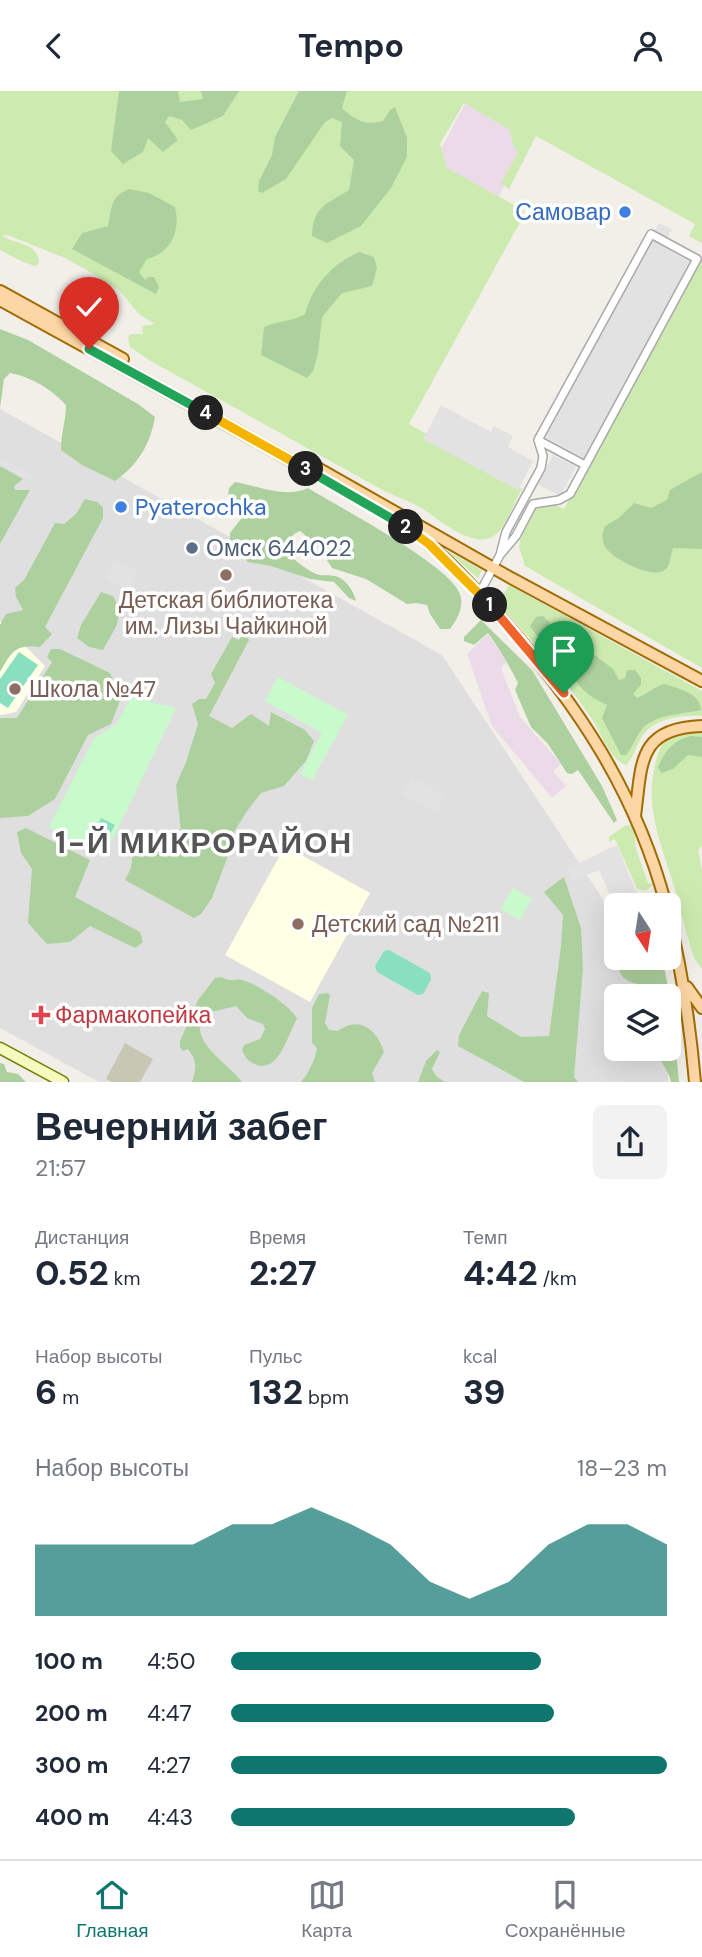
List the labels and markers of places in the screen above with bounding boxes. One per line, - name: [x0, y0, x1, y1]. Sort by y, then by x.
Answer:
- place label: Самовар: [515, 197, 611, 227]
- marker: Самовар: [617, 204, 633, 220]
- pin: [59, 277, 119, 349]
- pin: 4: [188, 395, 224, 431]
- pin: 3: [288, 451, 324, 487]
- place label: Pyaterochka: [135, 492, 266, 522]
- marker: Pyaterochka: [113, 499, 129, 515]
- pin: 2: [388, 509, 424, 544]
- place label: Омск 644022: [206, 533, 352, 563]
- marker: Омск 644022: [184, 540, 200, 556]
- marker: Детская библиотека им. Лизы Чайкиной: [218, 567, 234, 583]
- place label: Детская библиотека им. Лизы Чайкиной: [119, 585, 333, 641]
- pin: 1: [472, 587, 508, 623]
- pin: [534, 621, 594, 693]
- place label: Школа №47: [29, 674, 156, 704]
- marker: Школа №47: [7, 681, 23, 697]
- place label: Детский сад №211: [312, 909, 499, 939]
- marker: Детский сад №211: [290, 916, 306, 932]
- place label: Фармакопейка: [55, 1000, 211, 1030]
- marker: Фармакопейка: [33, 1007, 49, 1023]

